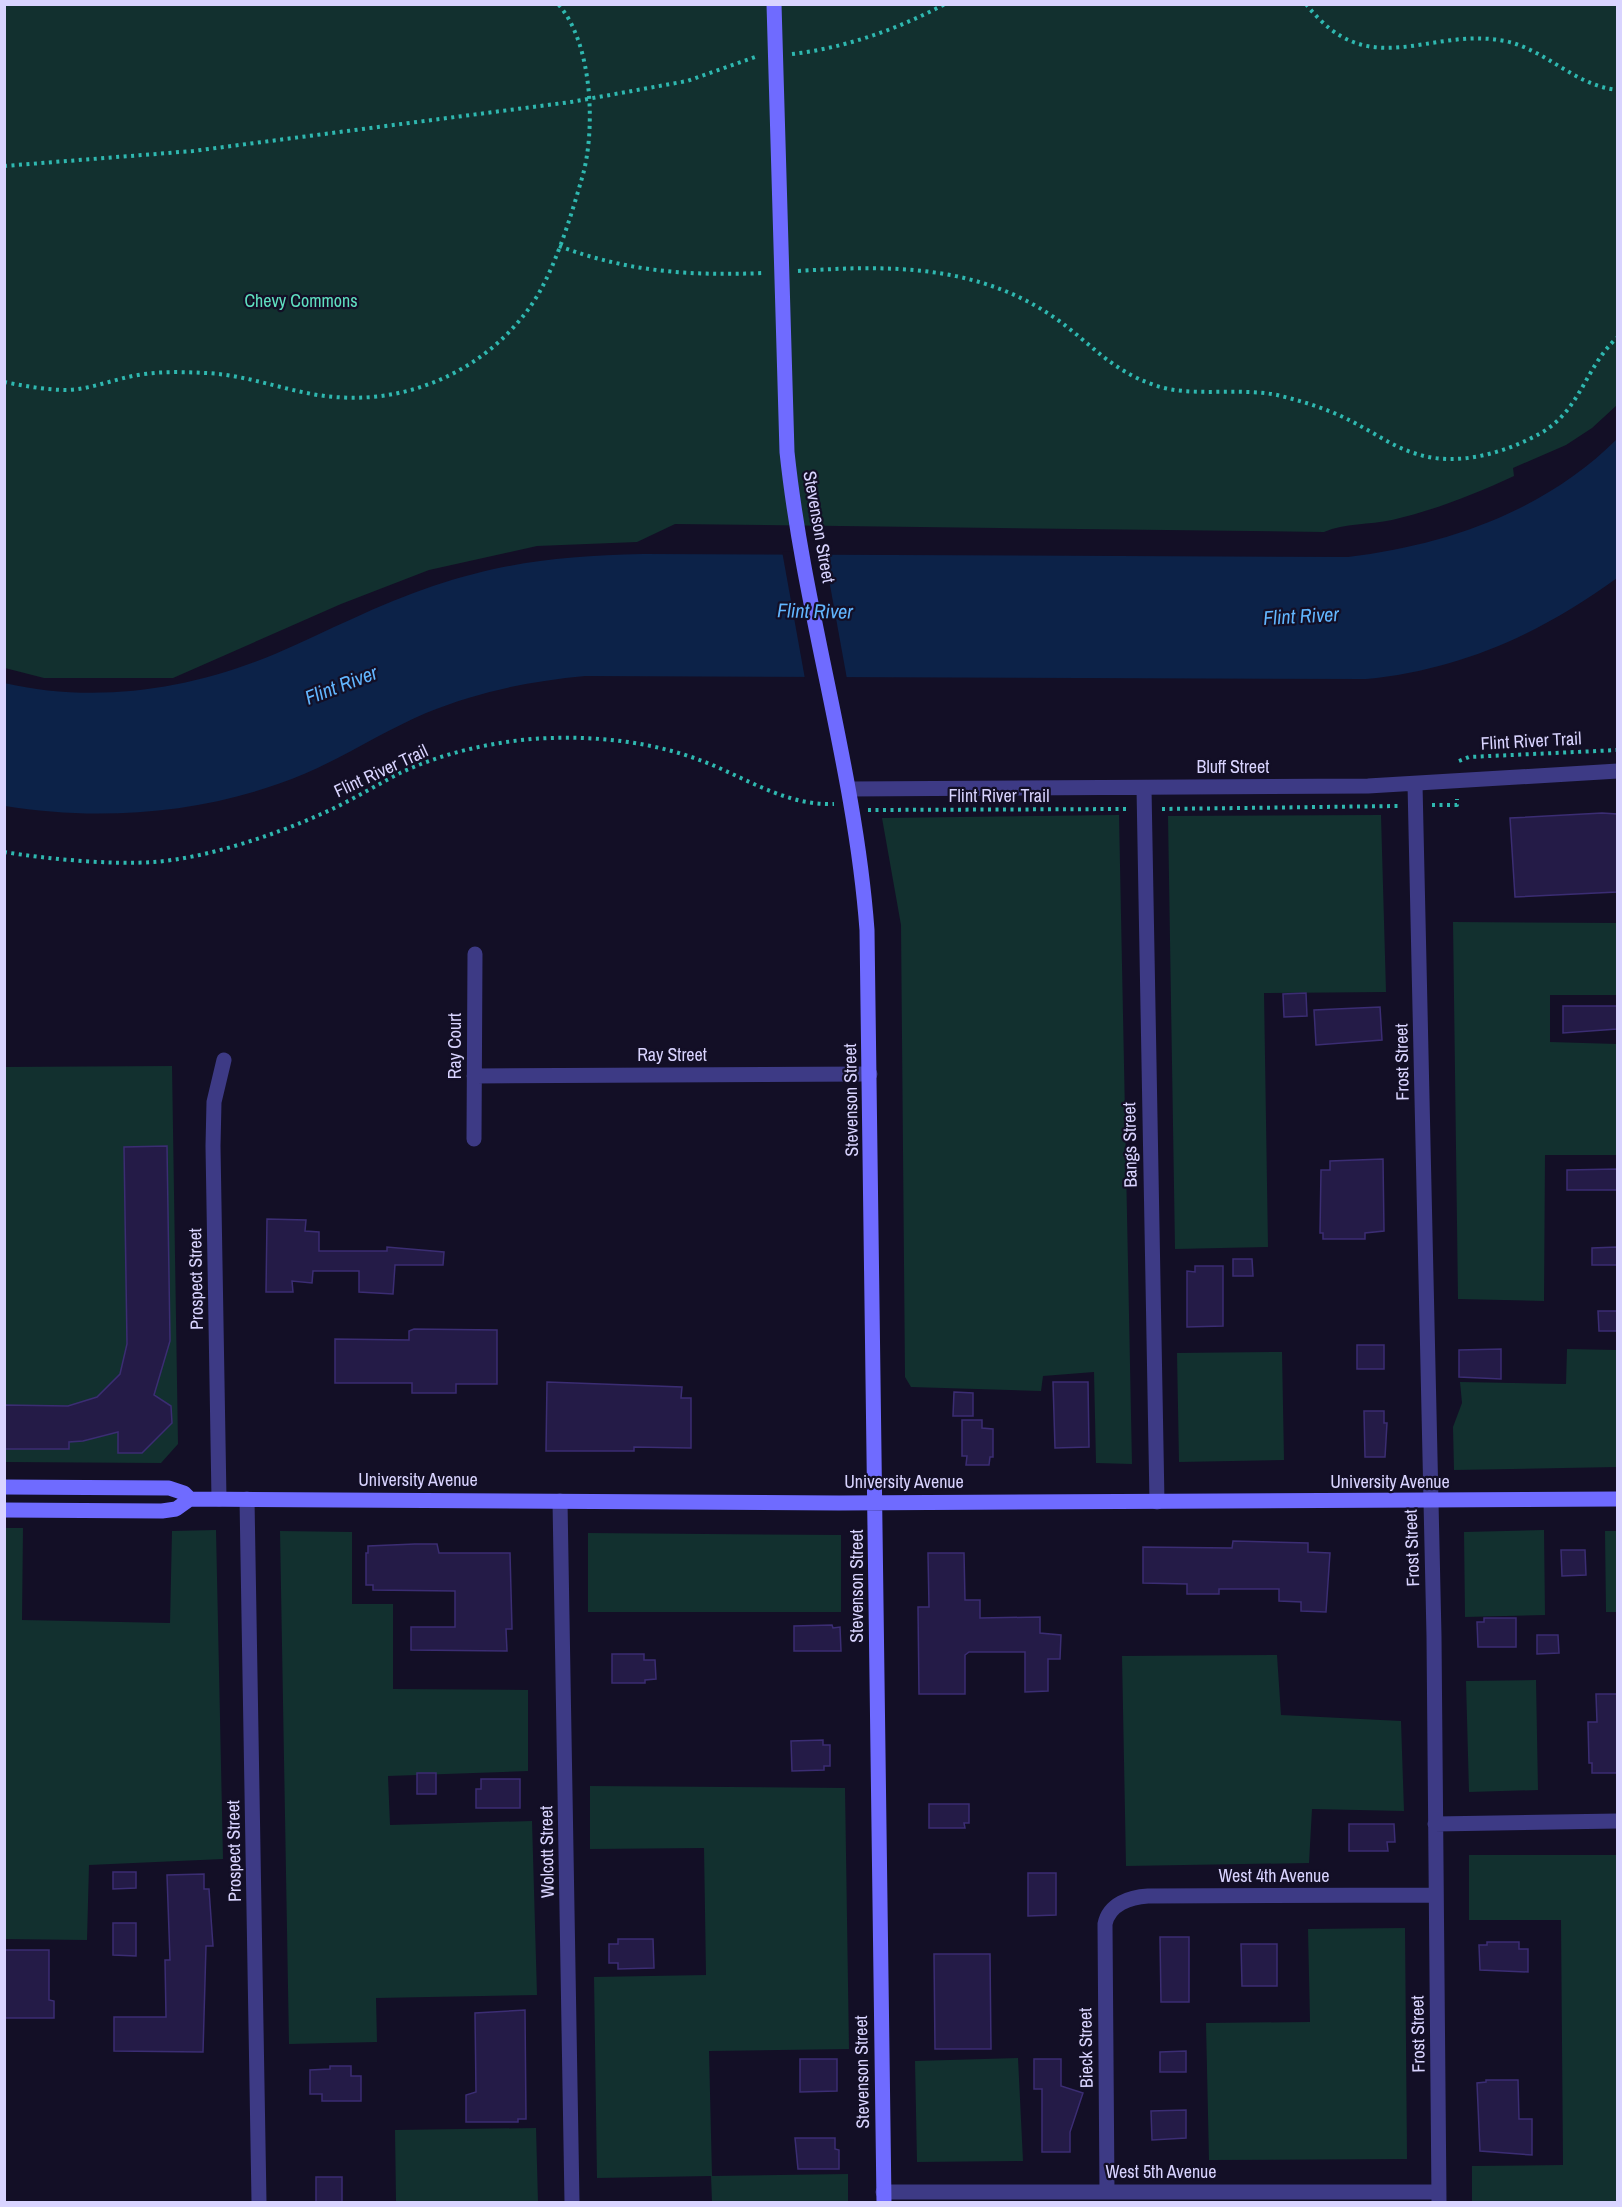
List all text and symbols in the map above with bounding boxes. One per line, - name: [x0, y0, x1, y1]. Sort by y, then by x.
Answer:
- park label: Chevy Commons: [244, 288, 358, 313]
- street label: Stevenson Street: [797, 469, 842, 585]
- water label: Flint River: [777, 596, 854, 625]
- water label: Flint River: [1262, 600, 1340, 631]
- water label: Flint River: [301, 658, 381, 711]
- street label: Flint River Trail: [1480, 725, 1582, 756]
- street label: Flint River Trail: [330, 738, 432, 803]
- street label: Bluff Street: [1197, 754, 1269, 779]
- street label: Flint River Trail: [949, 783, 1049, 808]
- street label: Ray Court: [442, 1013, 467, 1079]
- street label: Frost Street: [1388, 1023, 1415, 1101]
- street label: Ray Street: [637, 1042, 707, 1067]
- street label: Stevenson Street: [837, 1043, 864, 1157]
- street label: Bangs Street: [1116, 1102, 1143, 1188]
- street label: Prospect Street: [182, 1228, 209, 1330]
- street label: University Avenue: [358, 1467, 478, 1492]
- street label: University Avenue: [844, 1469, 964, 1494]
- street label: University Avenue: [1330, 1469, 1450, 1494]
- street label: Frost Street: [1398, 1509, 1425, 1587]
- street label: Stevenson Street: [844, 1529, 869, 1643]
- street label: Prospect Street: [220, 1800, 247, 1902]
- street label: Wolcott Street: [533, 1806, 560, 1898]
- street label: West 4th Avenue: [1218, 1863, 1330, 1888]
- street label: Frost Street: [1404, 1995, 1431, 2073]
- street label: Bieck Street: [1072, 2008, 1099, 2088]
- street label: Stevenson Street: [848, 2015, 875, 2129]
- street label: West 5th Avenue: [1105, 2159, 1217, 2184]

